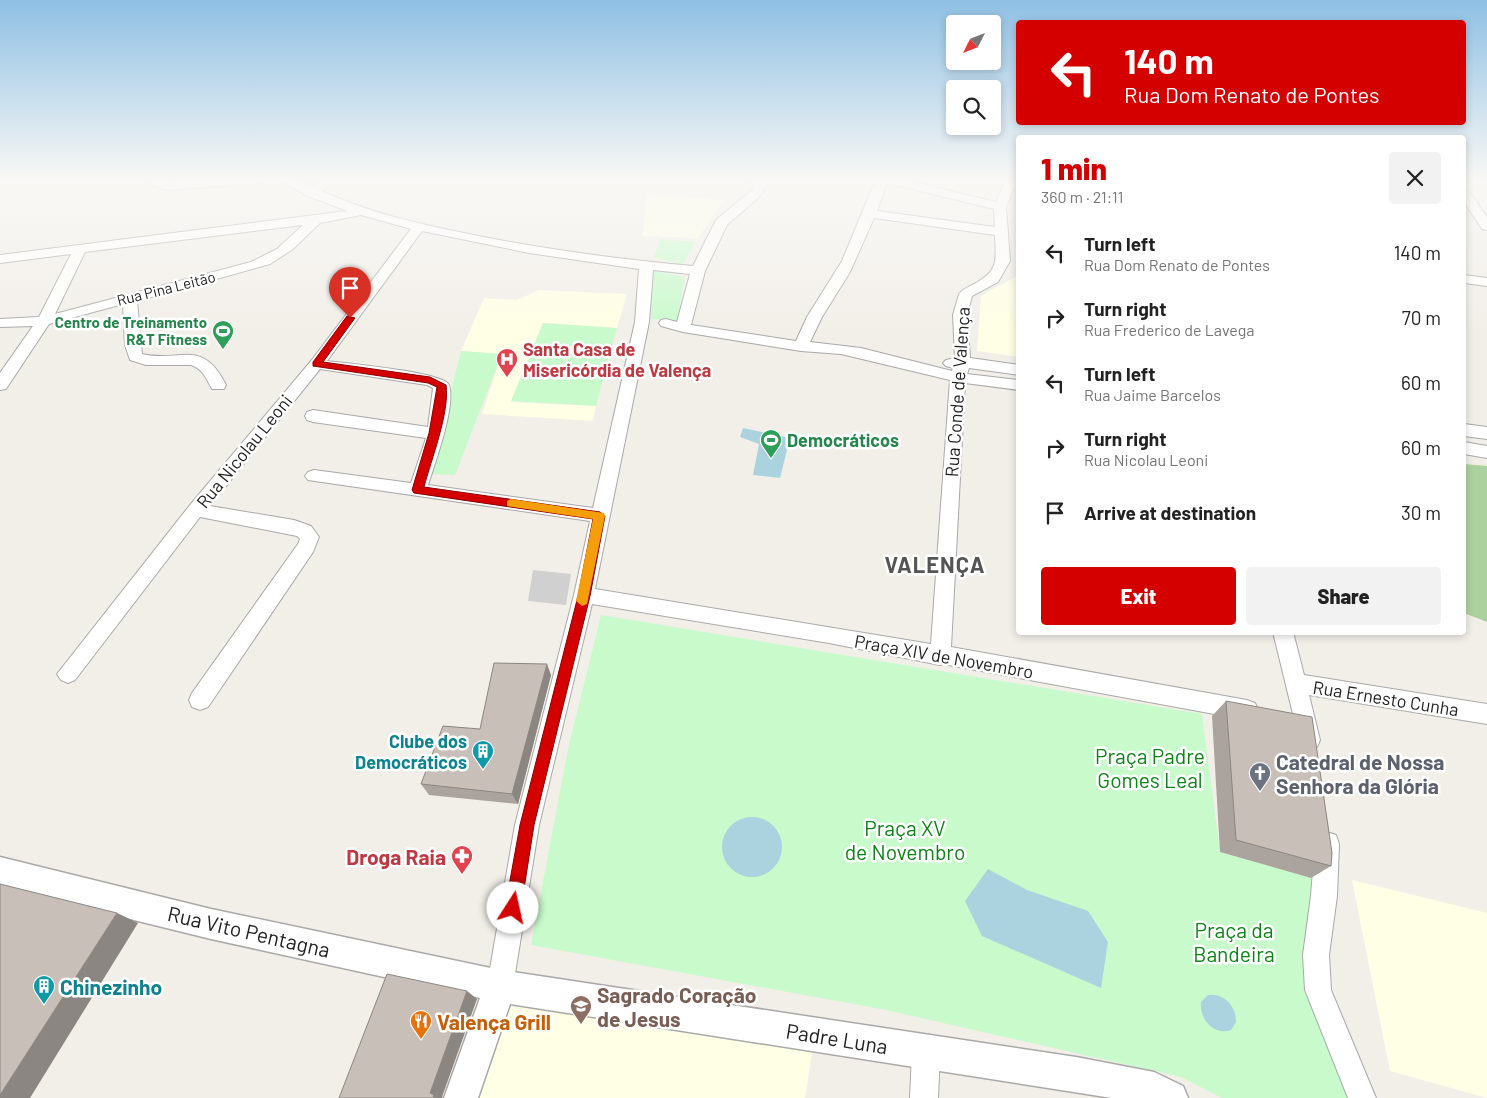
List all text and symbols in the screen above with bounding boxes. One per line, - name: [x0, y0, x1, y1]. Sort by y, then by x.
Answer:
- north arrow: [946, 15, 1001, 70]
- map controls: [946, 15, 1001, 135]
- text: 140 m: [1124, 39, 1214, 81]
- icon: left: [1041, 40, 1106, 105]
- button: search: [946, 80, 1001, 135]
- text: Rua Dom Renato de Pontes: [1124, 81, 1380, 107]
- text: 1 min: [1041, 150, 1107, 186]
- button: close: [1389, 152, 1441, 204]
- text: 360 m · 21:11: [1041, 187, 1123, 206]
- text: Turn left: [1084, 232, 1155, 255]
- icon: left: [1041, 239, 1069, 267]
- text: 140 m: [1394, 241, 1441, 264]
- text: Rua Dom Renato de Pontes: [1084, 255, 1270, 274]
- street label: Rua Pina Leitão: [115, 267, 217, 309]
- pin: [329, 267, 371, 318]
- icon: arrive: [336, 274, 364, 302]
- text: Turn right: [1084, 297, 1166, 320]
- icon: right: [1041, 304, 1069, 332]
- street label: Rua Conde de Valença: [940, 306, 974, 478]
- text: 70 m: [1402, 306, 1441, 329]
- place label: Centro de Treinamento R&T Fitness: [55, 313, 207, 348]
- sports icon: Centro de Treinamento R&T Fitness: [211, 319, 235, 350]
- text: Rua Frederico de Lavega: [1084, 320, 1255, 339]
- place label: Santa Casa de Misericórdia de Valença: [523, 338, 711, 381]
- hospital icon: Santa Casa de Misericórdia de Valença: [495, 347, 519, 378]
- text: Turn left: [1084, 362, 1155, 385]
- icon: left: [1041, 369, 1069, 397]
- text: 60 m: [1401, 371, 1441, 394]
- text: Rua Jaime Barcelos: [1084, 385, 1221, 404]
- street label: Rua Nicolau Leoni: [191, 390, 297, 512]
- text: Turn right: [1084, 427, 1166, 450]
- sports icon: Democráticos: [759, 428, 783, 459]
- place label: Democráticos: [787, 429, 899, 451]
- icon: right: [1041, 434, 1069, 462]
- text: 60 m: [1401, 436, 1441, 459]
- text: Rua Nicolau Leoni: [1084, 450, 1208, 469]
- icon: arrive: [1041, 499, 1069, 527]
- text: Arrive at destination: [1084, 501, 1256, 524]
- text: 30 m: [1401, 501, 1441, 524]
- district label: VALENÇA: [884, 551, 986, 577]
- button: Exit: [1041, 567, 1236, 625]
- button: Share: [1246, 567, 1441, 625]
- street label: Praça XIV de Novembro: [853, 629, 1035, 683]
- street label: Rua Ernesto Cunha: [1311, 676, 1461, 720]
- place label: Clube dos Democráticos: [355, 730, 467, 773]
- building icon: Clube dos Democráticos: [471, 739, 495, 770]
- park label: Praça Padre Gomes Leal: [1095, 743, 1205, 792]
- place label: Catedral de Nossa Senhora da Glória: [1276, 749, 1444, 798]
- church icon: Catedral de Nossa Senhora da Glória: [1248, 761, 1272, 792]
- park label: Praça XV de Novembro: [845, 815, 965, 864]
- place label: Droga Raia: [346, 844, 446, 869]
- pharmacy icon: Droga Raia: [450, 844, 474, 875]
- position arrow: [486, 881, 538, 933]
- street label: Rua Vito Pentagna: [165, 900, 333, 962]
- park label: Praça da Bandeira: [1193, 917, 1275, 966]
- building icon: Chinezinho: [32, 974, 56, 1005]
- place label: Chinezinho: [60, 974, 162, 999]
- place label: Sagrado Coração de Jesus: [597, 982, 756, 1031]
- school or university icon: Sagrado Coração de Jesus: [569, 994, 593, 1025]
- restaurant icon: Valença Grill: [409, 1009, 433, 1040]
- place label: Valença Grill: [437, 1009, 551, 1034]
- street label: Padre Luna: [784, 1018, 890, 1058]

